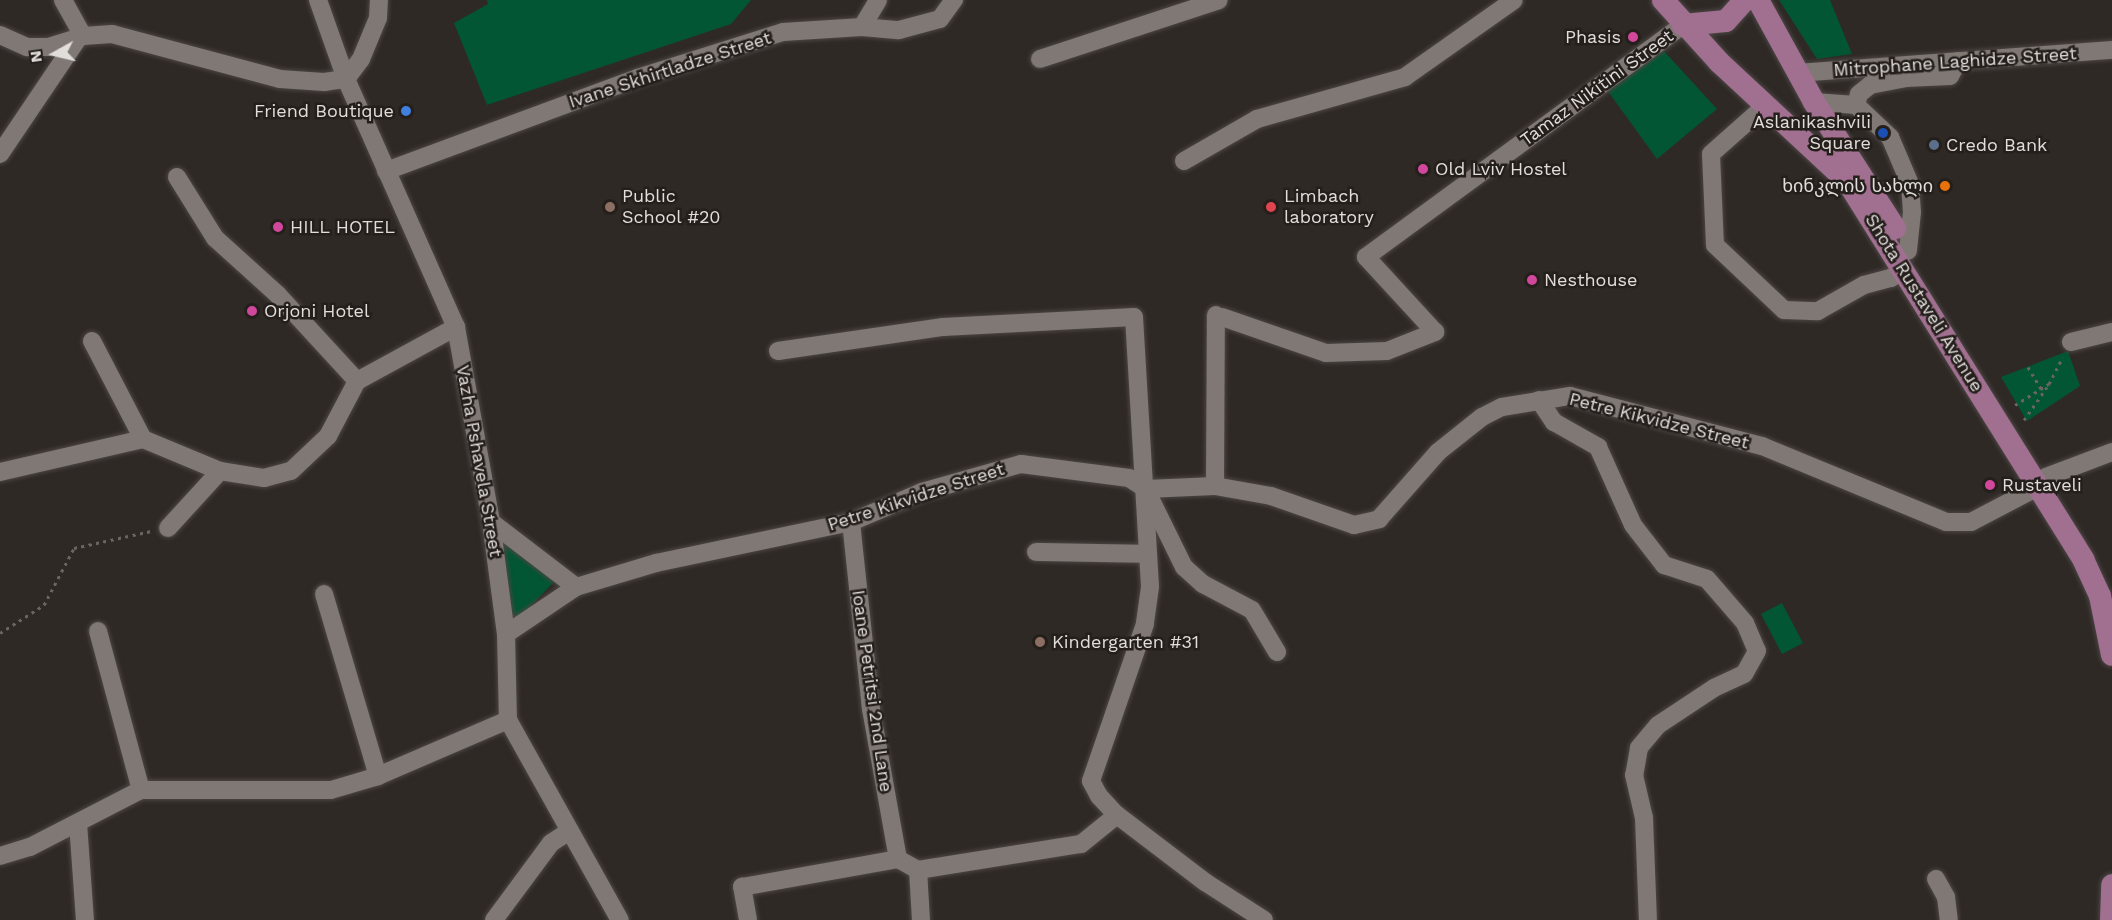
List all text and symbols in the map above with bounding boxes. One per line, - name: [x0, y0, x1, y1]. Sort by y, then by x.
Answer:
- north arrow: [24, 24, 84, 84]
- street label: Tamaz Nikitini Street: [1516, 25, 1678, 151]
- place label: Phasis: [1565, 26, 1621, 48]
- street label: Ivane Skhirtladze Street: [566, 27, 774, 113]
- marker: Phasis: [1626, 30, 1640, 44]
- street label: Mitrophane Laghidze Street: [1833, 43, 2077, 81]
- text: N: [25, 49, 46, 64]
- place label: Friend Boutique: [254, 100, 394, 122]
- marker: Friend Boutique: [399, 104, 413, 118]
- place label: Aslanikashvili Square: [1753, 112, 1871, 154]
- marker: Aslanikashvili Square: [1876, 126, 1890, 140]
- place label: Credo Bank: [1946, 134, 2047, 156]
- marker: Credo Bank: [1927, 138, 1941, 152]
- place label: Old Lviv Hostel: [1435, 158, 1567, 180]
- marker: Old Lviv Hostel: [1416, 162, 1430, 176]
- place label: ხინკლის სახლი: [1782, 175, 1933, 197]
- marker: ხინკლის სახლი: [1938, 179, 1952, 193]
- place label: Public School #20: [622, 186, 721, 228]
- place label: Limbach laboratory: [1284, 186, 1374, 228]
- marker: Limbach laboratory: [1262, 198, 1280, 216]
- marker: Public School #20: [603, 200, 617, 214]
- street label: Shota Rustaveli Avenue: [1860, 210, 1988, 396]
- place label: HILL HOTEL: [290, 216, 396, 238]
- marker: HILL HOTEL: [271, 220, 285, 234]
- place label: Nesthouse: [1544, 269, 1637, 291]
- marker: Nesthouse: [1525, 273, 1539, 287]
- place label: Orjoni Hotel: [264, 300, 370, 322]
- marker: Orjoni Hotel: [245, 304, 259, 318]
- street label: Vazha Pshavela Street: [451, 363, 507, 559]
- street label: Petre Kikvidze Street: [1567, 388, 1751, 454]
- street label: Petre Kikvidze Street: [825, 458, 1007, 536]
- place label: Rustaveli: [2002, 474, 2082, 496]
- marker: Rustaveli: [1983, 478, 1997, 492]
- street label: Ioane Petritsi 2nd Lane: [847, 589, 897, 793]
- place label: Kindergarten #31: [1052, 631, 1199, 653]
- marker: Kindergarten #31: [1033, 635, 1047, 649]

